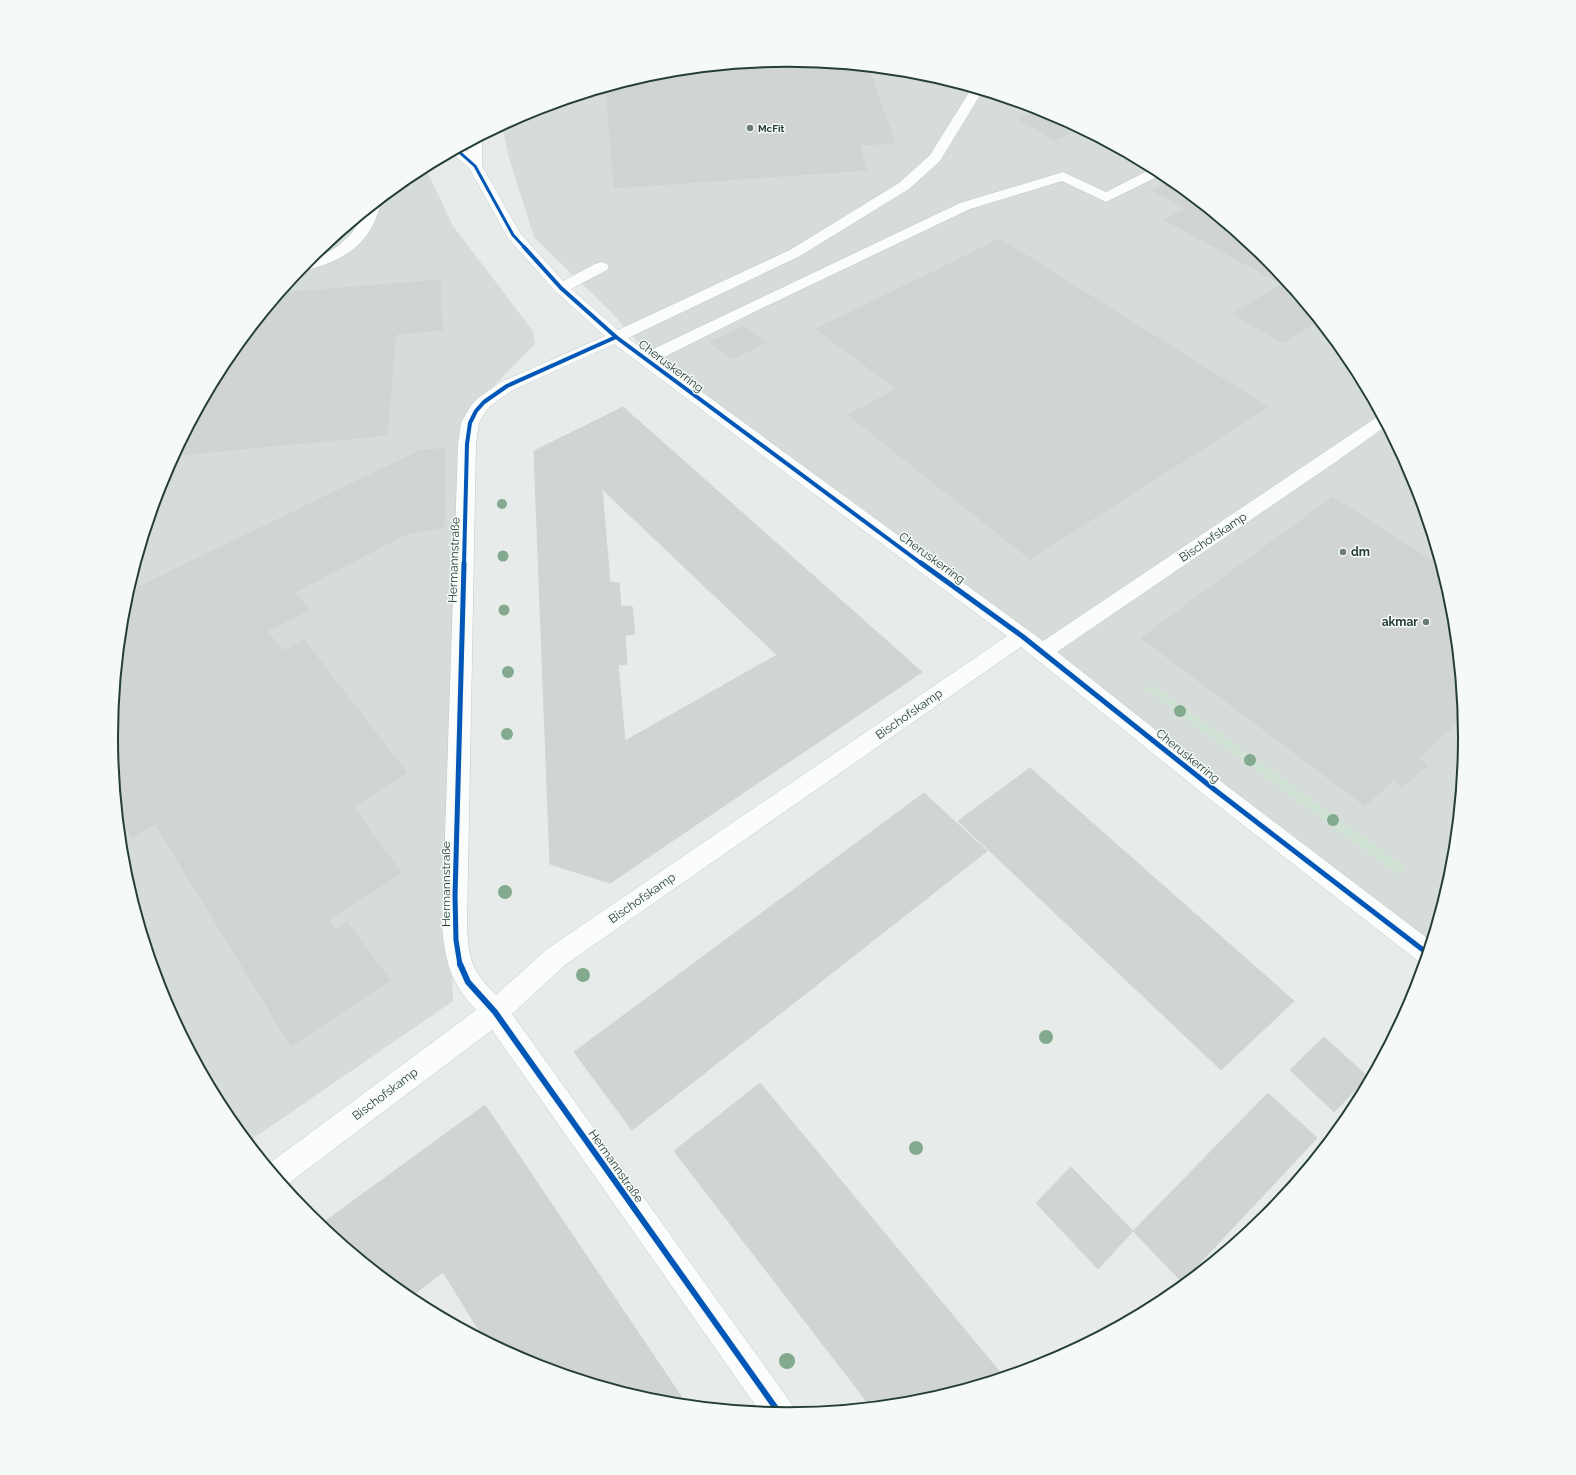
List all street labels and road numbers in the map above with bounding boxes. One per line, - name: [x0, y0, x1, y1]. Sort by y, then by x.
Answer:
- street label: Cheruskerring: [636, 337, 706, 395]
- street label: Bischofskamp: [1177, 509, 1249, 565]
- street label: Hermannstraße: [446, 517, 462, 603]
- street label: Cheruskerring: [896, 529, 968, 587]
- street label: Bischofskamp: [873, 686, 945, 742]
- street label: Cheruskerring: [1153, 726, 1223, 786]
- street label: Hermannstraße: [439, 841, 453, 927]
- street label: Bischofskamp: [606, 870, 678, 926]
- street label: Bischofskamp: [350, 1065, 420, 1123]
- street label: Hermannstraße: [586, 1127, 646, 1205]

